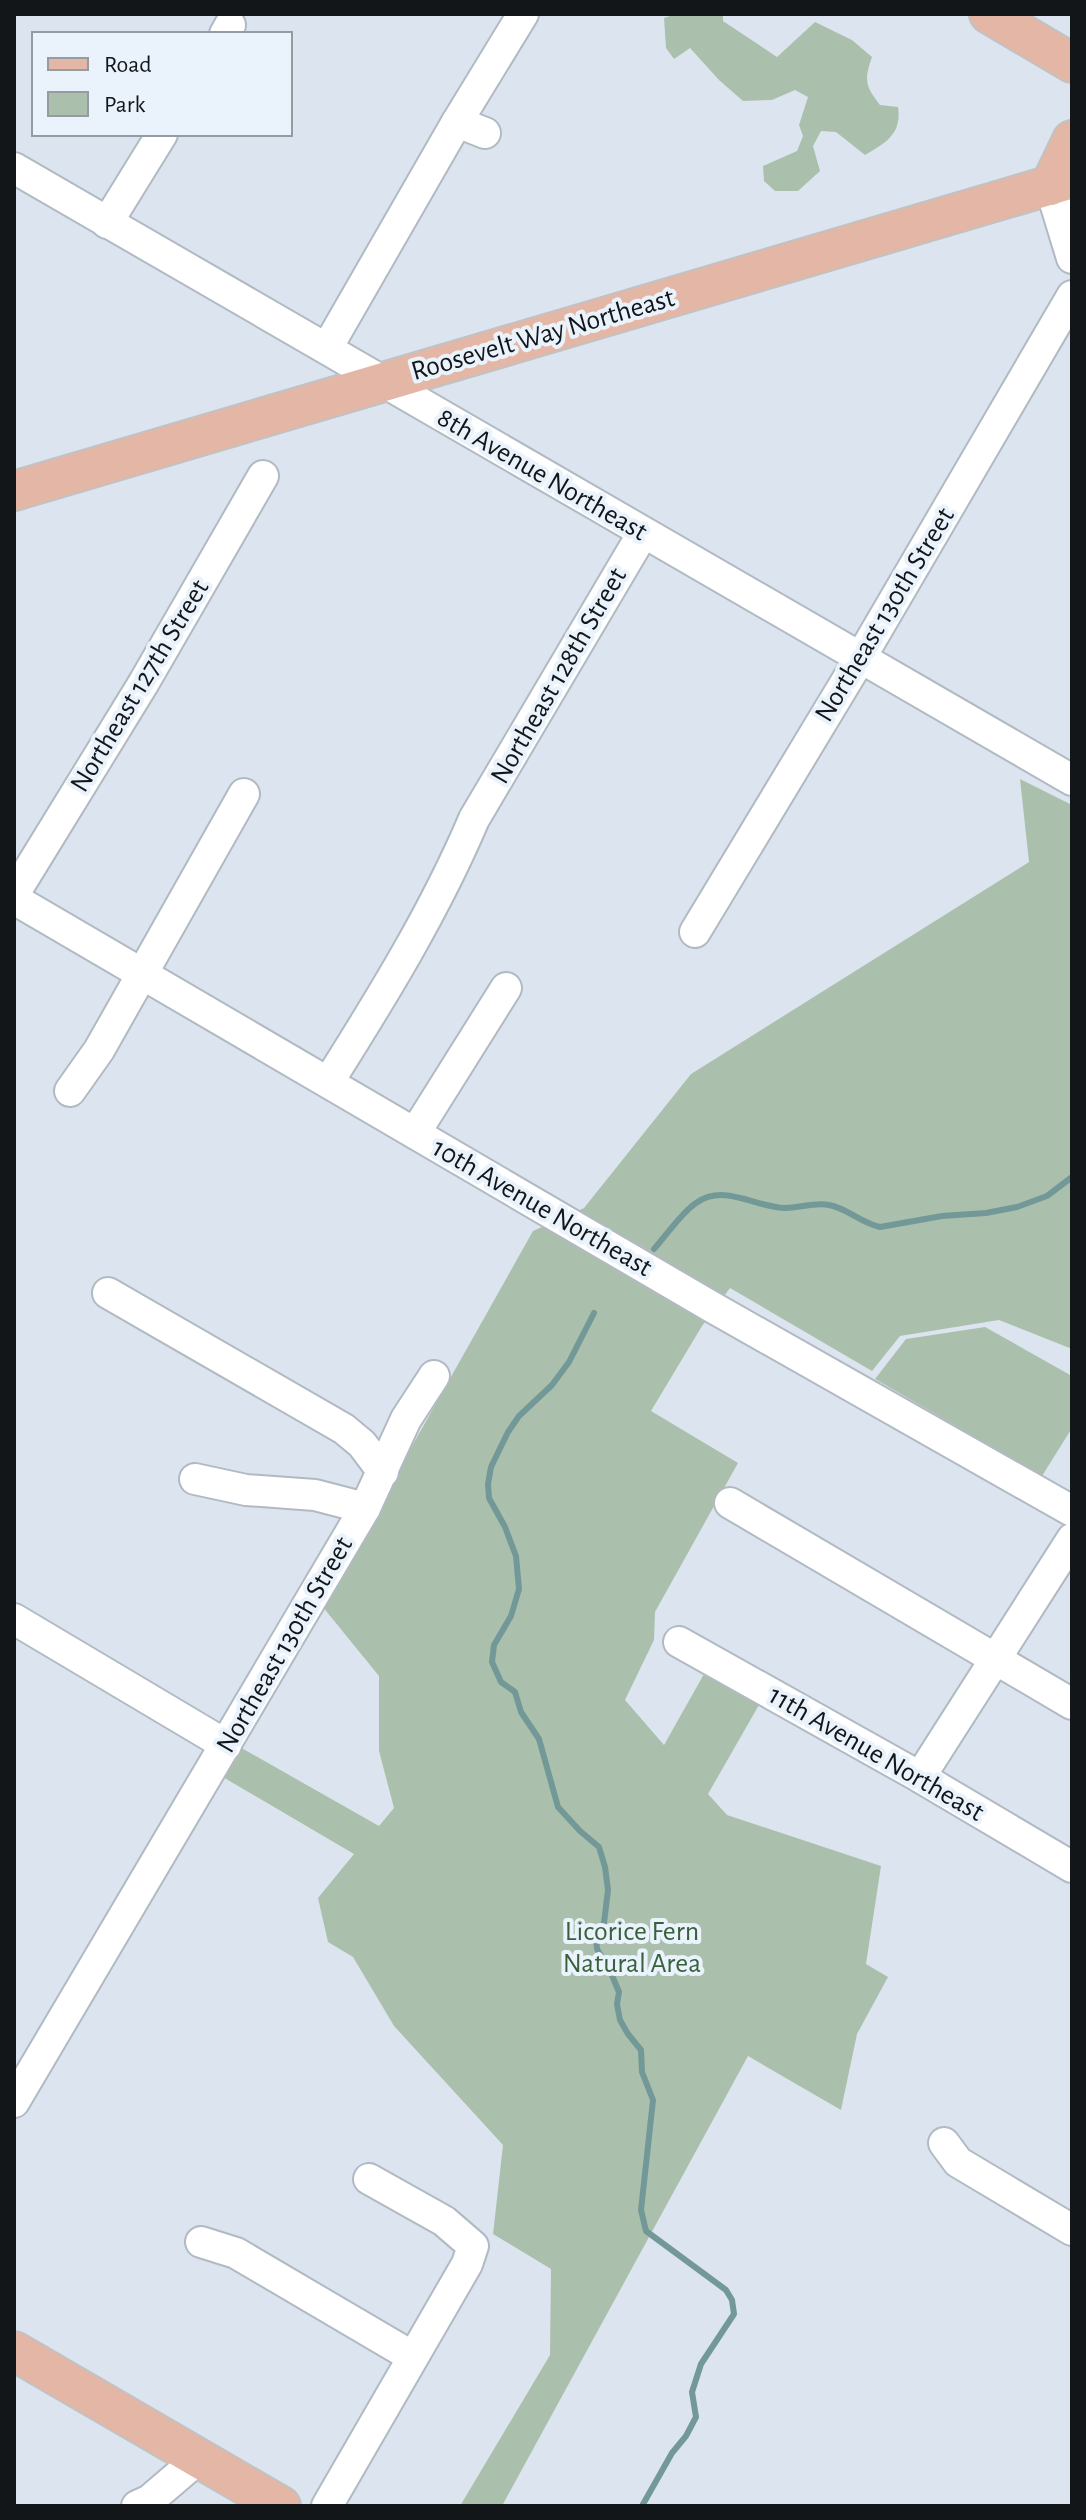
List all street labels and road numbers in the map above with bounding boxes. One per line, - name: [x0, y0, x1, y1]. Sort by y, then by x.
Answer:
- street label: Roosevelt Way Northeast: [408, 284, 678, 386]
- street label: 8th Avenue Northeast: [432, 404, 652, 546]
- street label: Northeast 130th Street: [810, 503, 960, 727]
- street label: Northeast 128th Street: [486, 563, 632, 789]
- street label: Northeast 127th Street: [66, 575, 214, 797]
- street label: 10th Avenue Northeast: [427, 1134, 657, 1282]
- street label: Northeast 130th Street: [212, 1532, 358, 1758]
- street label: 11th Avenue Northeast: [764, 1681, 988, 1827]

